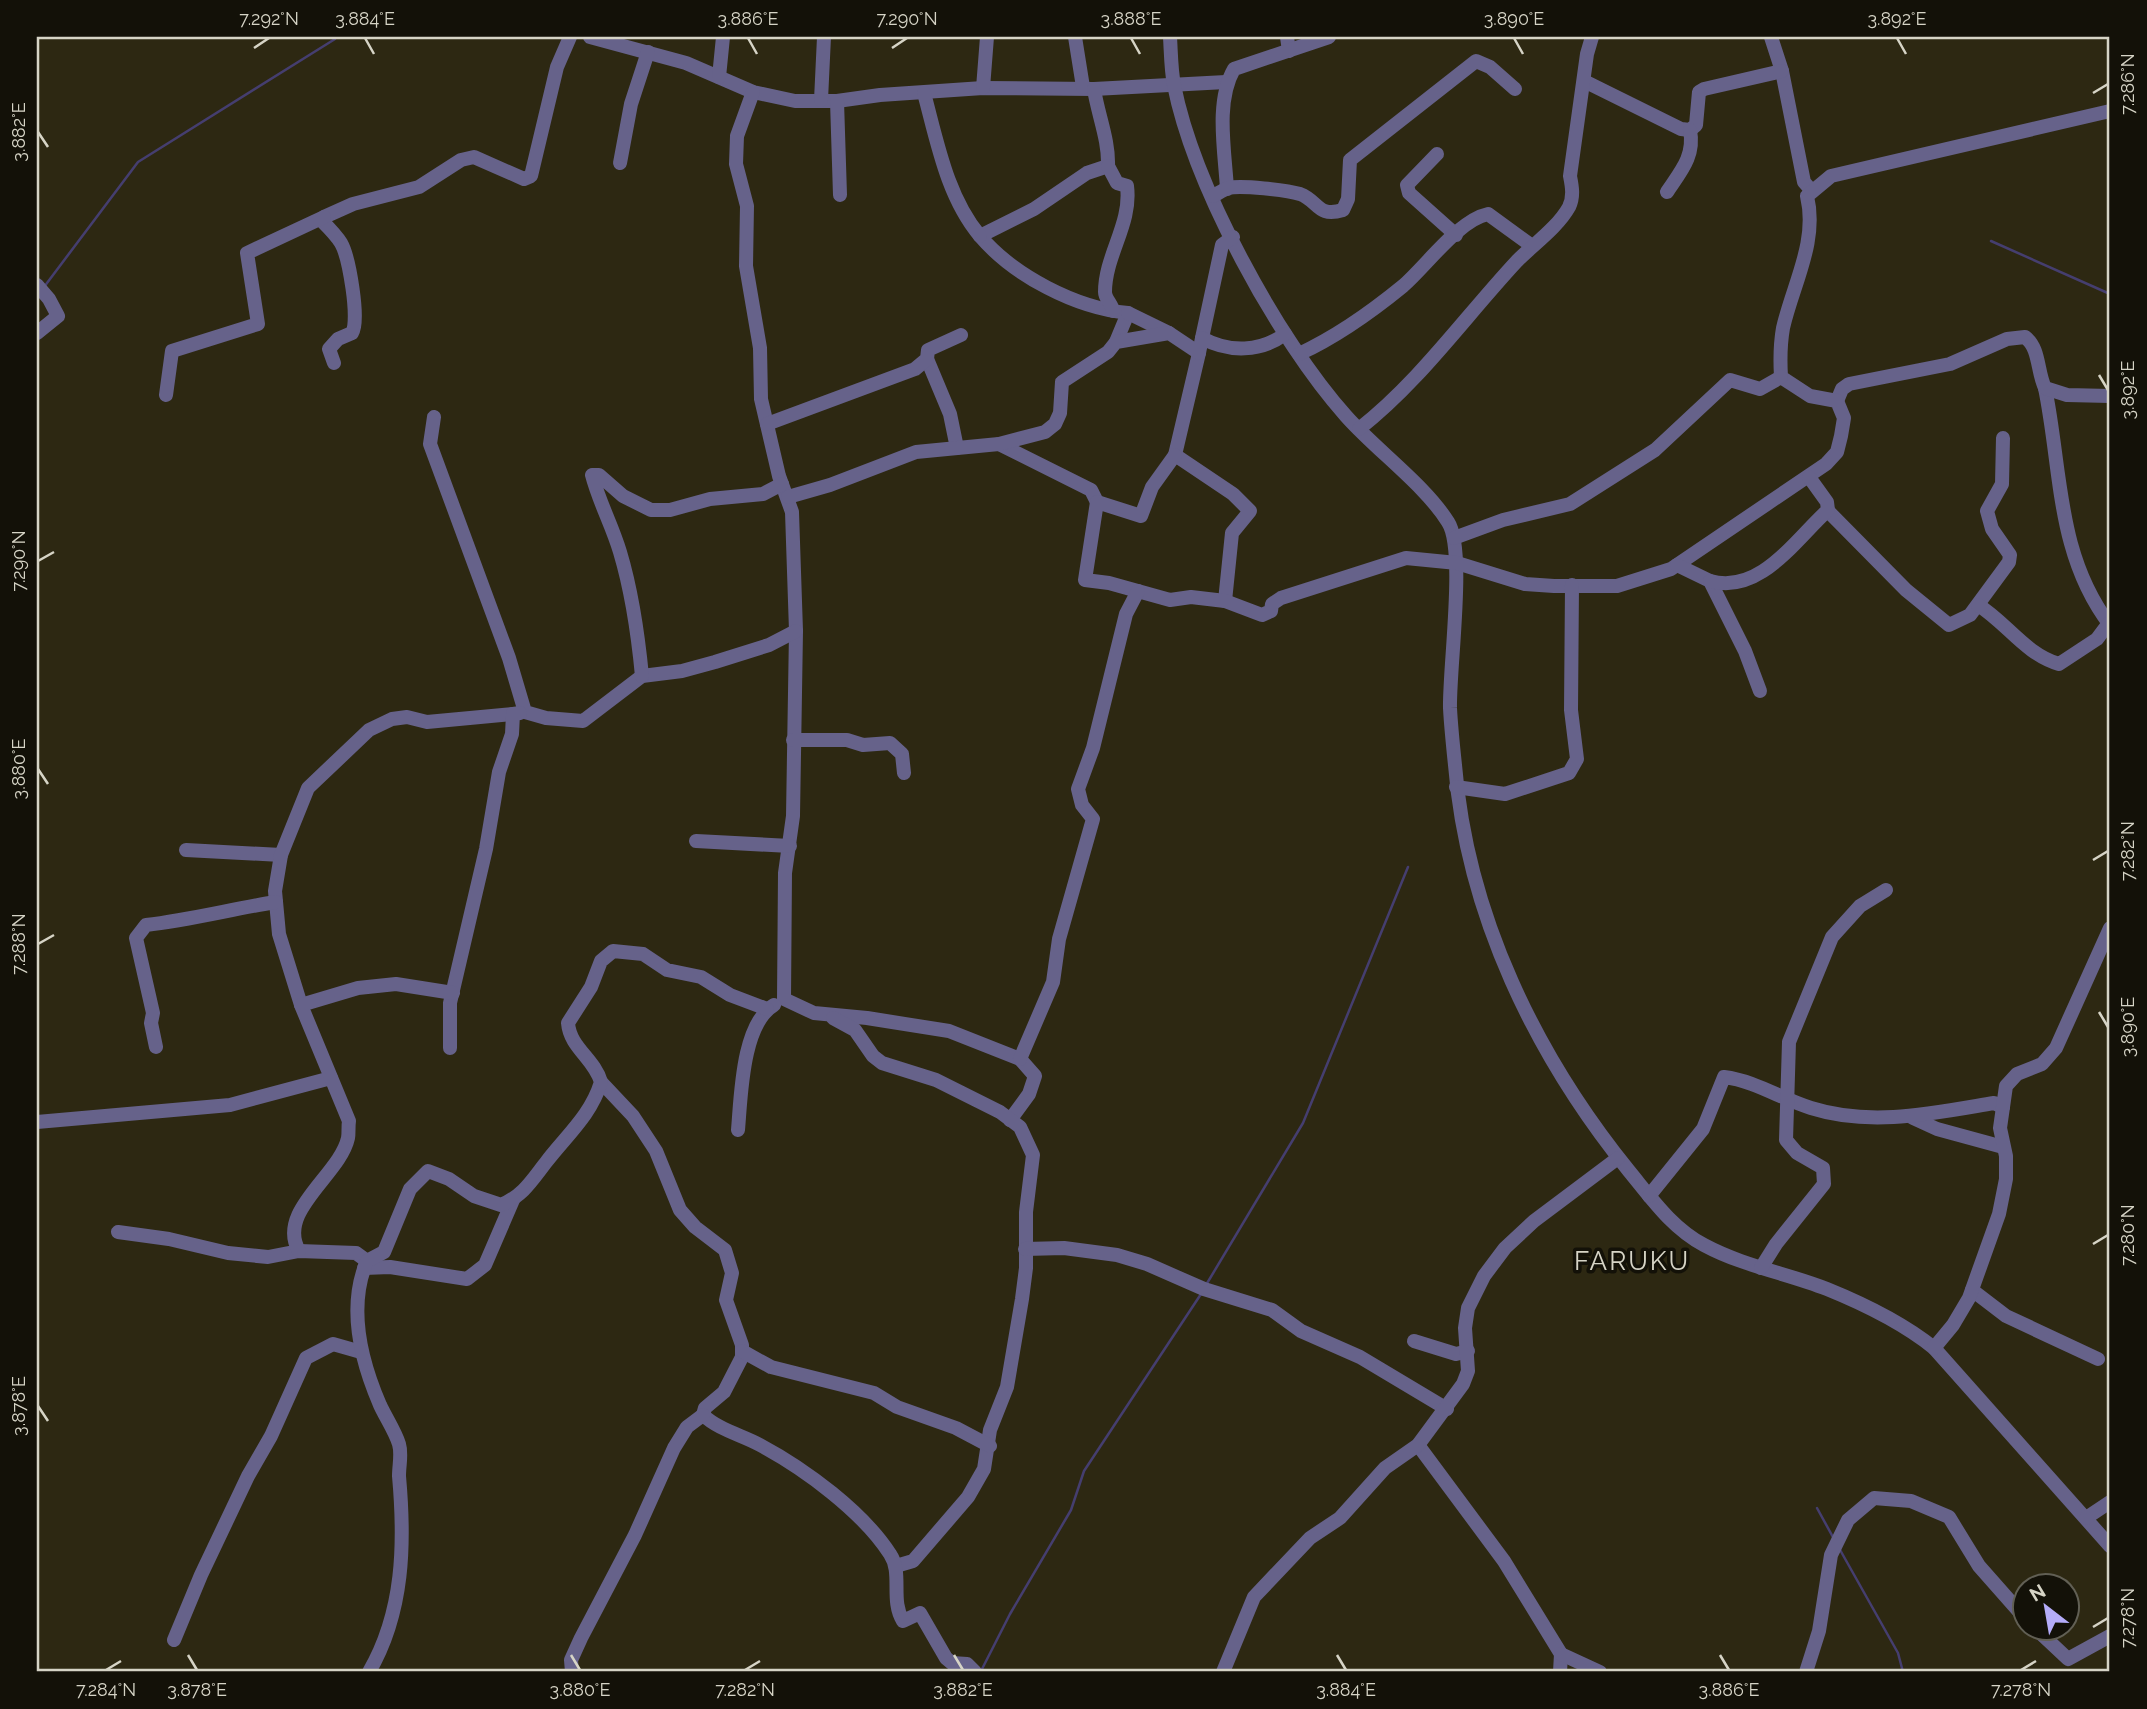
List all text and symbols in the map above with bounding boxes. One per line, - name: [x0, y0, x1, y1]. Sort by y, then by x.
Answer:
- text: 7.292°N: [239, 8, 299, 29]
- text: 3.884°E: [335, 8, 395, 29]
- text: 3.886°E: [718, 8, 779, 29]
- text: 7.290°N: [876, 8, 938, 29]
- text: 3.888°E: [1101, 8, 1161, 29]
- text: 3.890°E: [1484, 8, 1544, 29]
- text: 3.892°E: [1867, 8, 1927, 29]
- text: 7.286°N: [2117, 53, 2138, 115]
- text: 3.882°E: [8, 102, 29, 162]
- text: 3.892°E: [2117, 360, 2138, 420]
- text: 7.290°N: [8, 530, 29, 592]
- text: 3.880°E: [8, 739, 29, 799]
- text: 7.282°N: [2117, 821, 2138, 881]
- text: 7.288°N: [8, 913, 29, 975]
- text: 3.890°E: [2117, 997, 2138, 1057]
- text: 7.280°N: [2117, 1204, 2138, 1266]
- district label: FARUKU: [1574, 1246, 1690, 1276]
- text: 3.878°E: [8, 1376, 29, 1436]
- north arrow: [2010, 1572, 2080, 1642]
- text: N: [2025, 1579, 2049, 1606]
- text: 7.278°N: [2117, 1588, 2138, 1648]
- text: 7.284°N: [76, 1679, 136, 1700]
- text: 3.878°E: [167, 1679, 227, 1700]
- text: 3.880°E: [550, 1679, 610, 1700]
- text: 7.282°N: [715, 1679, 775, 1700]
- text: 3.882°E: [933, 1679, 993, 1700]
- text: 3.884°E: [1316, 1679, 1376, 1700]
- text: 3.886°E: [1699, 1679, 1760, 1700]
- text: 7.278°N: [1991, 1679, 2051, 1700]

